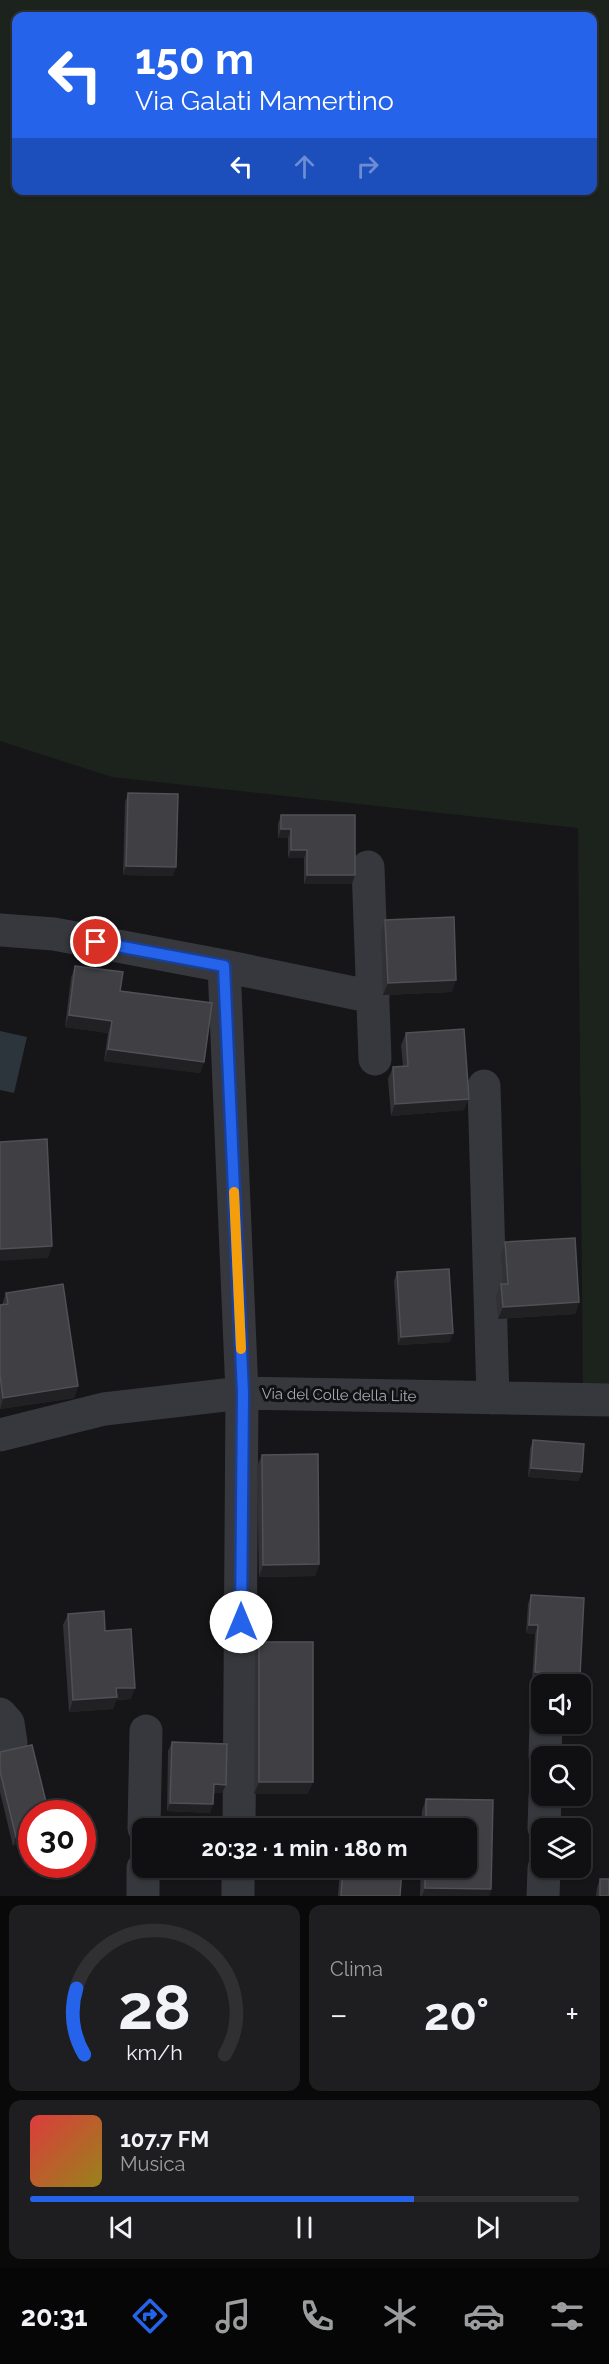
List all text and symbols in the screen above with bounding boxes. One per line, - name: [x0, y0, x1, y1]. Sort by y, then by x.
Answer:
- text: 150 m: [135, 35, 254, 84]
- icon: left: [36, 36, 114, 114]
- text: Via Galati Mamertino: [135, 85, 394, 116]
- icon: left: [225, 150, 258, 183]
- icon: ahead: [288, 150, 321, 183]
- icon: right: [351, 150, 384, 183]
- pin: [70, 916, 121, 967]
- icon: arrive: [79, 925, 112, 958]
- street label: Via del Colle della Lite: [261, 1385, 417, 1405]
- position arrow: [209, 1590, 273, 1654]
- map controls: [531, 1674, 591, 1878]
- button: sound: [531, 1674, 591, 1734]
- button: search: [531, 1746, 591, 1806]
- speed limit sign: 30: [18, 1800, 96, 1878]
- button: layers: [531, 1818, 591, 1878]
- text: 20:32 · 1 min · 180 m: [201, 1835, 408, 1861]
- text: Clima: [330, 1957, 383, 1981]
- text: 28: [118, 1970, 191, 2044]
- text: 20°: [424, 1988, 489, 2041]
- text: −: [330, 1995, 348, 2034]
- text: +: [565, 1995, 579, 2034]
- text: km/h: [126, 2040, 183, 2065]
- text: 107.7 FM: [120, 2126, 209, 2152]
- text: Musica: [120, 2152, 185, 2176]
- icon: previous: [105, 2211, 138, 2244]
- icon: pause: [288, 2211, 321, 2244]
- icon: next: [471, 2211, 504, 2244]
- icon: directions: [129, 2295, 171, 2337]
- icon: music: [212, 2295, 254, 2337]
- icon: phone: [296, 2295, 338, 2337]
- icon: climate: [379, 2295, 421, 2337]
- icon: car: [463, 2295, 505, 2337]
- icon: filters: [546, 2295, 588, 2337]
- text: 20:31: [21, 2301, 88, 2332]

